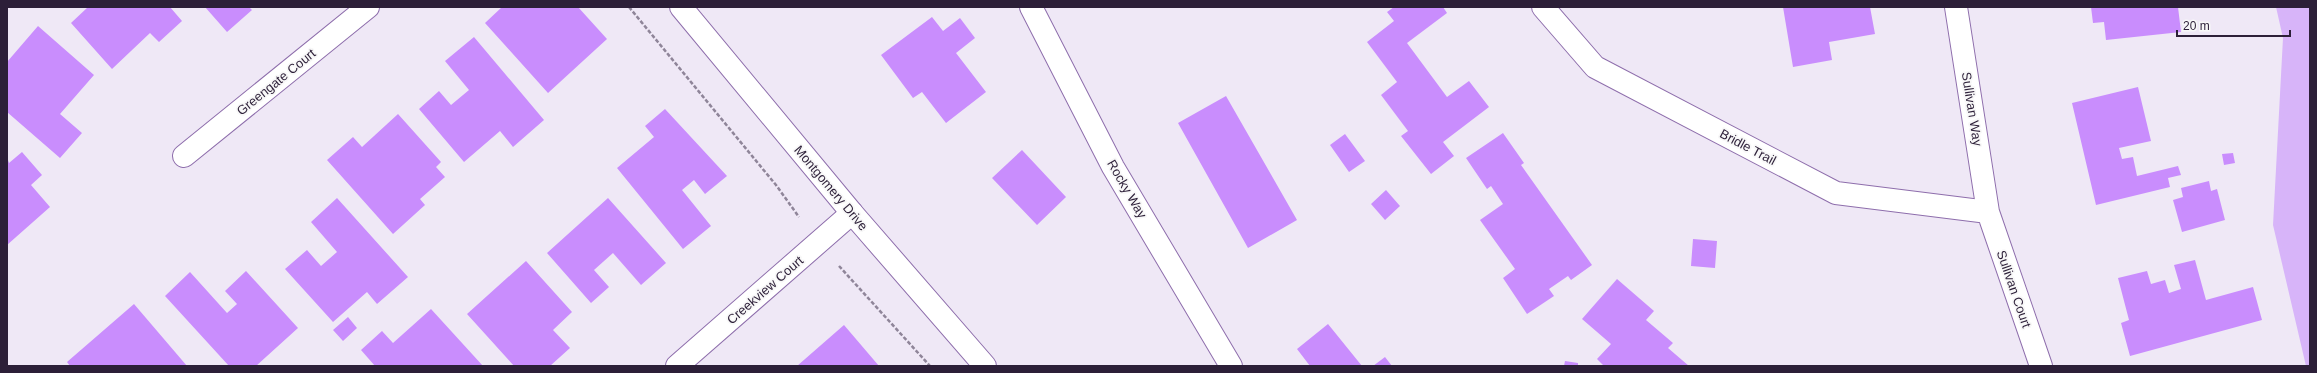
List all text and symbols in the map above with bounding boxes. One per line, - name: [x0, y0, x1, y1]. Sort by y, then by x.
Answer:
- scale bar: [2177, 12, 2290, 38]
- text: 20 m: [2183, 19, 2210, 33]
- street label: Greengate Court: [234, 45, 319, 118]
- street label: Sullivan Way: [1959, 71, 1985, 148]
- street label: Bridle Trail: [1717, 126, 1779, 168]
- street label: Montgomery Drive: [791, 143, 871, 233]
- street label: Rocky Way: [1104, 157, 1150, 221]
- street label: Sullivan Court: [1994, 248, 2034, 330]
- street label: Creekview Court: [724, 253, 806, 327]

